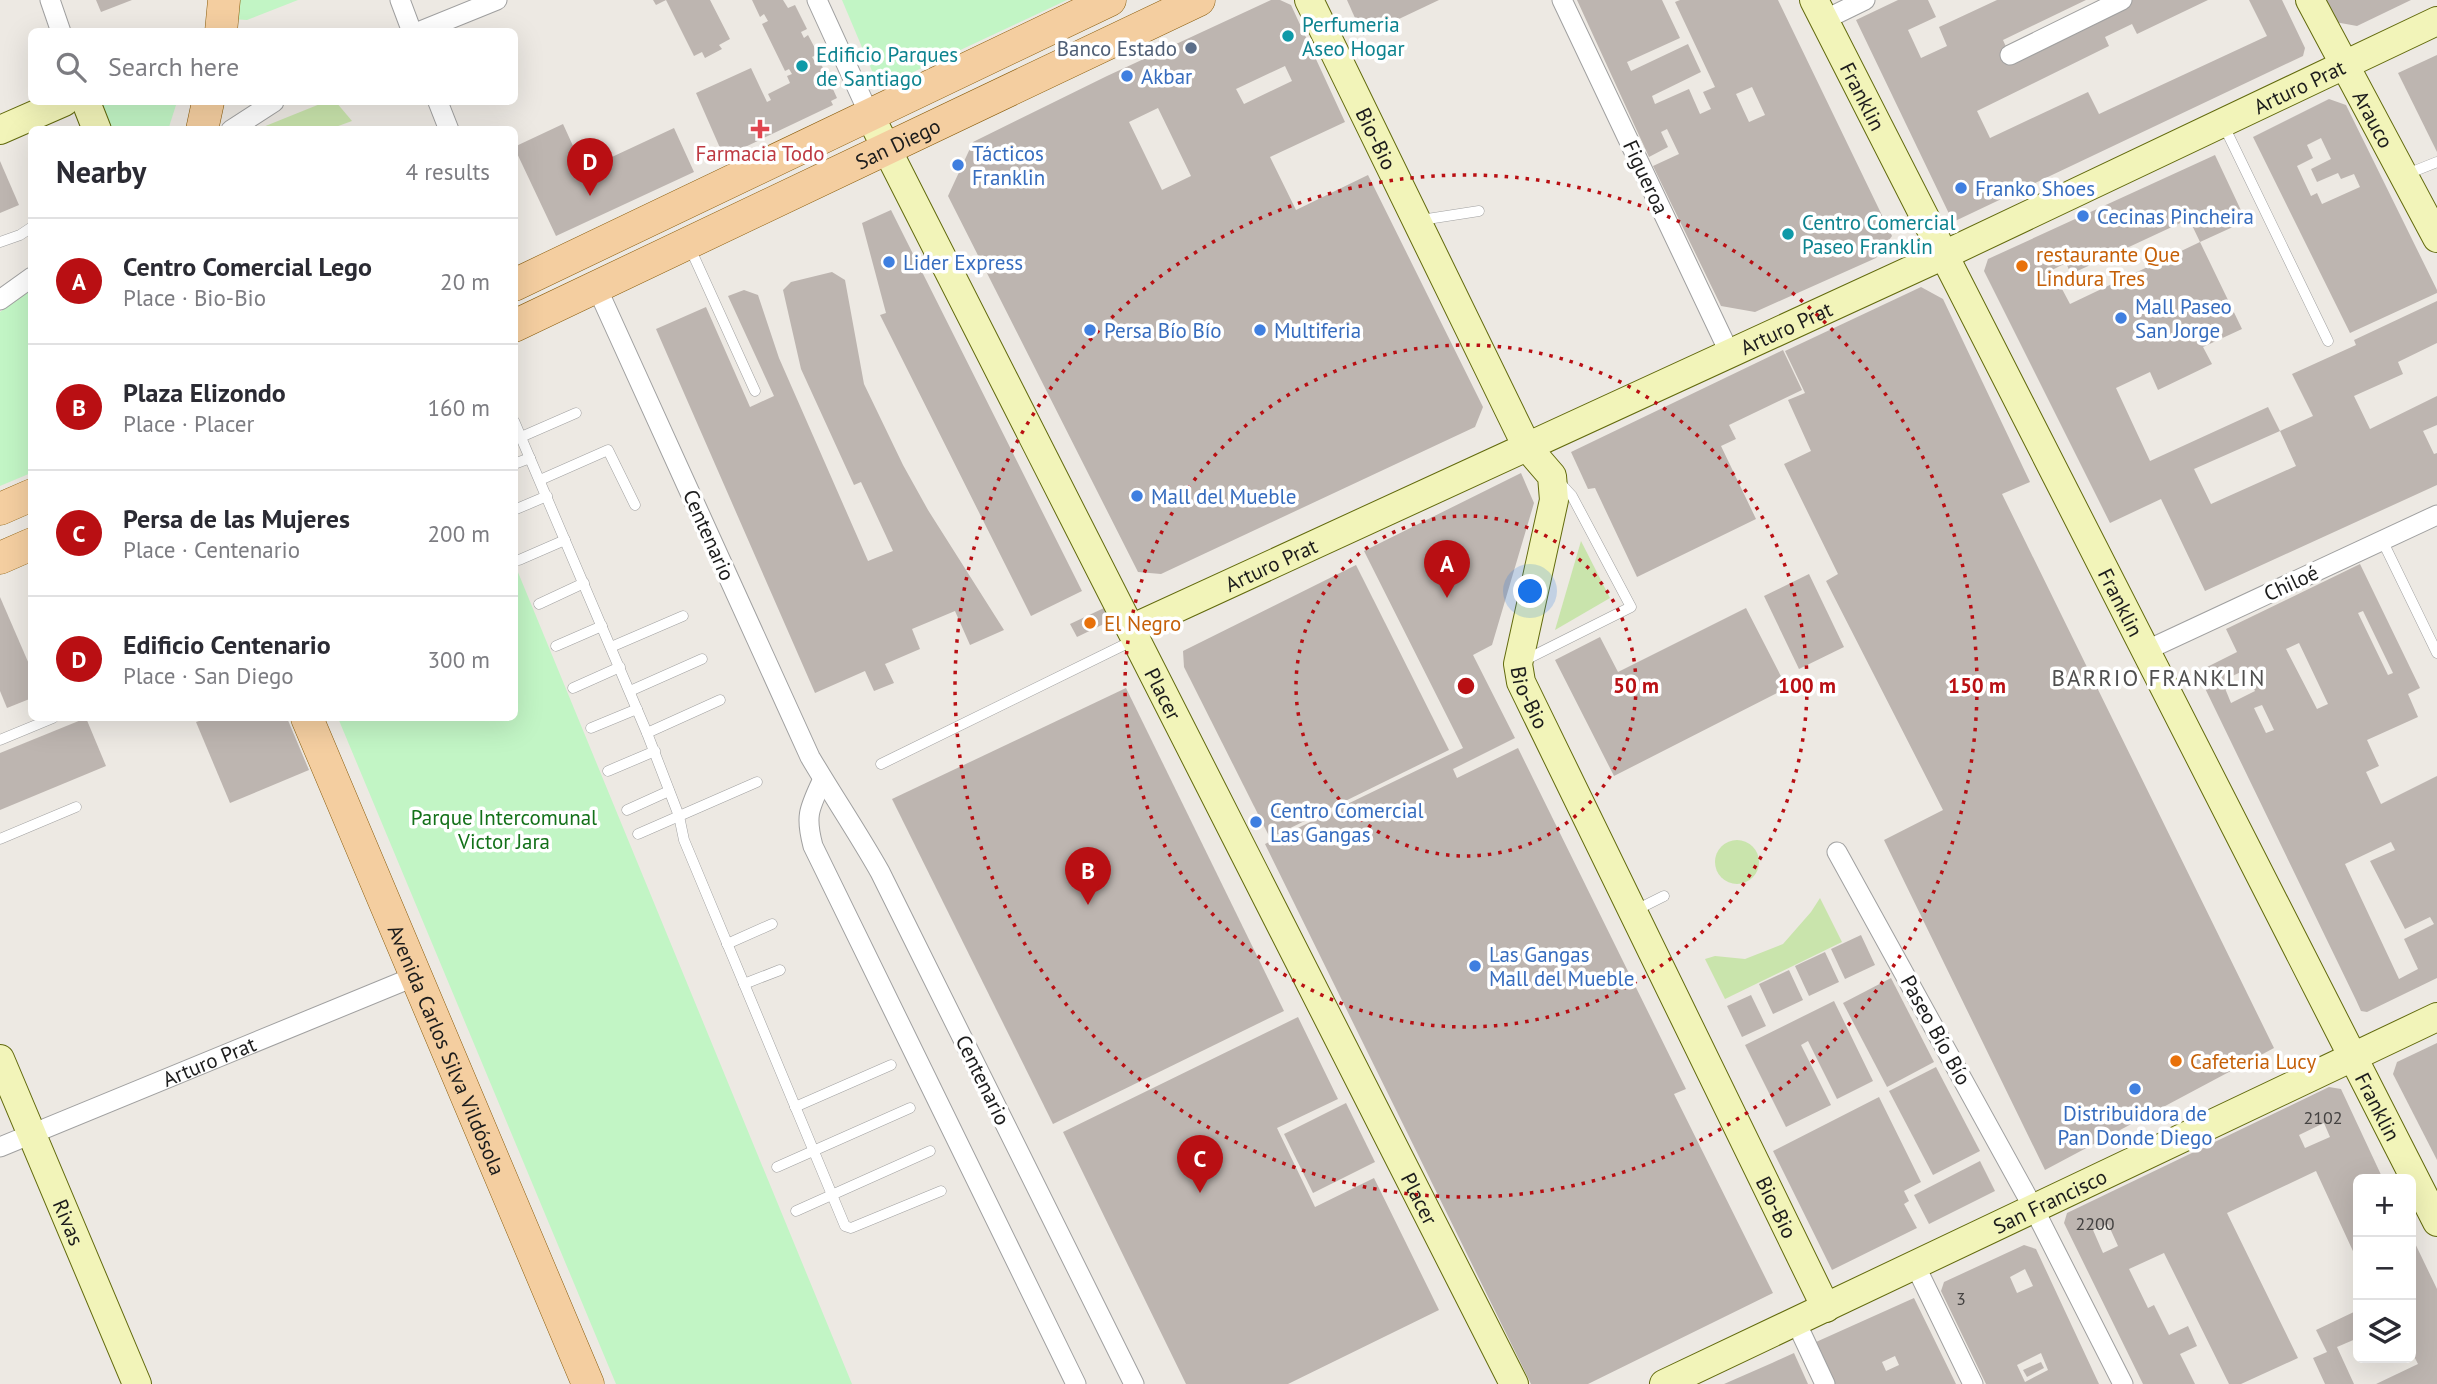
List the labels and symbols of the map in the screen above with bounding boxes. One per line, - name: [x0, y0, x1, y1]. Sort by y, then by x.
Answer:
- place label: Perfumeria Aseo Hogar: [1302, 11, 1405, 62]
- marker: Perfumeria Aseo Hogar: [1280, 28, 1296, 44]
- place label: Banco Estado: [1057, 35, 1177, 62]
- marker: Banco Estado: [1183, 40, 1199, 56]
- place label: Edificio Parques de Santiago: [816, 41, 958, 92]
- street label: Arturo Prat: [2249, 53, 2349, 120]
- street label: Franklin: [1834, 57, 1892, 135]
- marker: Edificio Parques de Santiago: [794, 58, 810, 74]
- place label: Akbar: [1141, 63, 1192, 90]
- marker: Akbar: [1119, 68, 1135, 84]
- street label: Arauco: [2347, 86, 2400, 153]
- street label: Bio-Bio: [1350, 103, 1403, 174]
- street label: San Diego: [851, 112, 945, 175]
- marker: Farmacia Todo: [752, 121, 768, 137]
- street label: Figueroa: [1617, 136, 1675, 218]
- pin: D: [567, 138, 613, 196]
- place label: Farmacia Todo: [695, 140, 825, 167]
- place label: Tácticos Franklin: [972, 140, 1045, 191]
- marker: Tácticos Franklin: [950, 157, 966, 173]
- place label: Franko Shoes: [1975, 175, 2095, 202]
- marker: Franko Shoes: [1953, 180, 1969, 196]
- place label: Cecinas Pincheira: [2097, 203, 2254, 230]
- marker: Cecinas Pincheira: [2075, 208, 2091, 224]
- place label: Centro Comercial Paseo Franklin: [1802, 209, 1956, 260]
- marker: Centro Comercial Paseo Franklin: [1780, 226, 1796, 242]
- place label: restaurante Que Lindura Tres: [2036, 241, 2180, 292]
- place label: Lider Express: [903, 249, 1023, 276]
- marker: Lider Express: [881, 254, 897, 270]
- marker: restaurante Que Lindura Tres: [2014, 258, 2030, 274]
- place label: Mall Paseo San Jorge: [2135, 293, 2232, 344]
- street label: Arturo Prat: [1736, 295, 1836, 360]
- marker: Mall Paseo San Jorge: [2113, 310, 2129, 326]
- place label: Persa Bío Bío: [1104, 317, 1222, 344]
- place label: Multiferia: [1274, 317, 1361, 344]
- marker: Persa Bío Bío: [1082, 322, 1098, 338]
- marker: Multiferia: [1252, 322, 1268, 338]
- place label: Mall del Mueble: [1151, 483, 1296, 510]
- street label: Centenario: [677, 485, 741, 585]
- marker: Mall del Mueble: [1129, 488, 1145, 504]
- street label: Arturo Prat: [1221, 532, 1321, 597]
- pin: A: [1424, 540, 1470, 598]
- street label: Chiloé: [2259, 559, 2323, 607]
- street label: Franklin: [2092, 563, 2150, 641]
- your location: [1513, 574, 1547, 608]
- place label: El Negro: [1104, 610, 1181, 637]
- marker: El Negro: [1082, 615, 1098, 631]
- street label: Placer: [1139, 663, 1188, 724]
- district label: BARRIO FRANKLIN: [2052, 663, 2266, 692]
- street label: Bio-Bio: [1505, 664, 1555, 733]
- text: 50 m: [1613, 672, 1659, 699]
- text: 100 m: [1778, 672, 1836, 699]
- text: 150 m: [1948, 672, 2006, 699]
- centre of rings: [1454, 674, 1478, 698]
- place label: Centro Comercial Las Gangas: [1270, 797, 1424, 848]
- park label: Parque Intercomunal Victor Jara: [411, 804, 597, 855]
- marker: Centro Comercial Las Gangas: [1248, 814, 1264, 830]
- pin: B: [1065, 847, 1111, 905]
- street label: Avenida Carlos Silva Vildósola: [382, 920, 512, 1179]
- place label: Las Gangas Mall del Mueble: [1489, 941, 1634, 992]
- marker: Las Gangas Mall del Mueble: [1467, 958, 1483, 974]
- street label: Paseo Bío Bío: [1895, 970, 1977, 1090]
- street label: Arturo Prat: [158, 1030, 260, 1092]
- street label: Centenario: [950, 1031, 1016, 1129]
- place label: Cafeteria Lucy: [2190, 1048, 2317, 1075]
- marker: Cafeteria Lucy: [2168, 1053, 2184, 1069]
- street label: Franklin: [2349, 1068, 2407, 1145]
- marker: Distribuidora de Pan Donde Diego: [2127, 1081, 2143, 1097]
- place label: Distribuidora de Pan Donde Diego: [2058, 1100, 2212, 1151]
- house number: 2102: [2303, 1106, 2343, 1129]
- pin: C: [1177, 1135, 1223, 1193]
- street label: San Francisco: [1988, 1162, 2111, 1239]
- street label: Placer: [1395, 1168, 1444, 1229]
- street label: Bio-Bio: [1750, 1172, 1803, 1243]
- street label: Rivas: [47, 1195, 90, 1249]
- house number: 2200: [2075, 1212, 2115, 1235]
- house number: 3: [1956, 1287, 1966, 1310]

